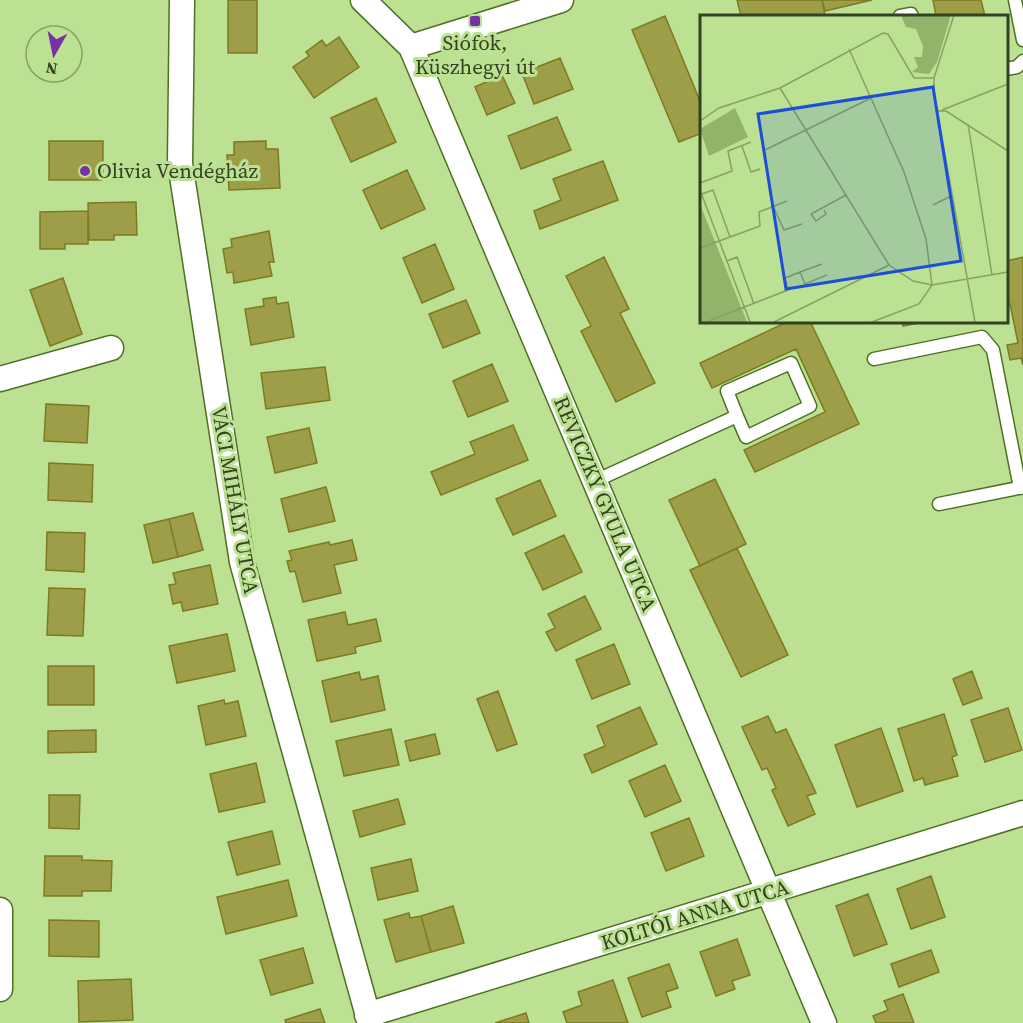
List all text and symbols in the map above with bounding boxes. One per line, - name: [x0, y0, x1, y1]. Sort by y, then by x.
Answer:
- marker: Siófok, Küszhegyi út: [468, 14, 482, 28]
- inset map: [700, 15, 1008, 322]
- north arrow: [24, 24, 84, 84]
- place label: Siófok, Küszhegyi út: [415, 28, 535, 81]
- text: N: [44, 57, 59, 81]
- place label: Olivia Vendégház: [97, 156, 259, 185]
- marker: Olivia Vendégház: [78, 164, 92, 178]
- street label: REVICZKY GYULA UTCA: [547, 392, 664, 616]
- street label: VÁCI MIHÁLY UTCA: [205, 404, 266, 596]
- street label: KOLTÓI ANNA UTCA: [597, 872, 793, 957]

